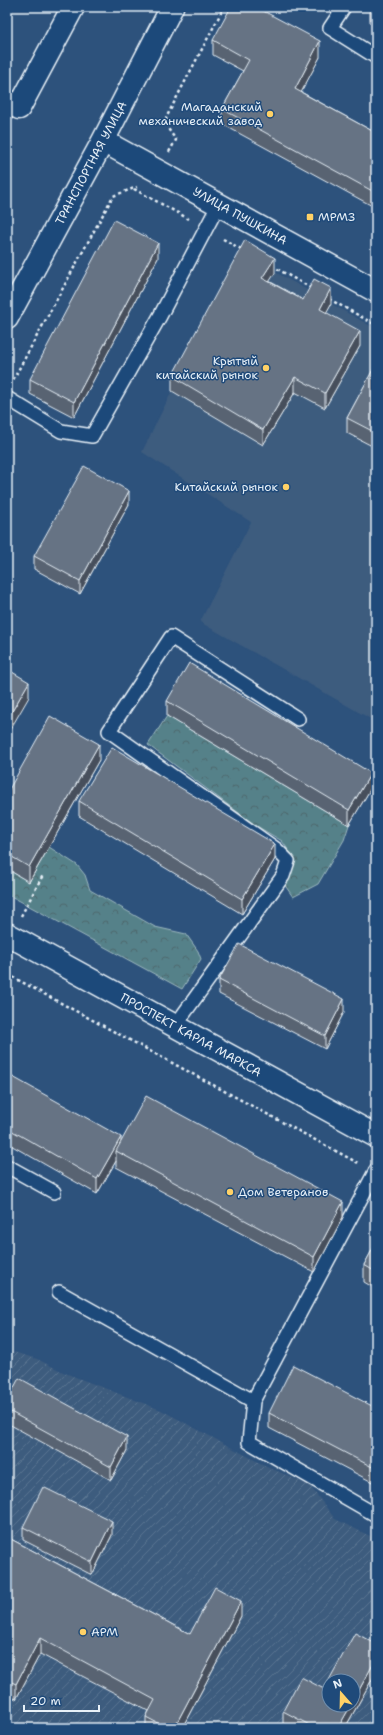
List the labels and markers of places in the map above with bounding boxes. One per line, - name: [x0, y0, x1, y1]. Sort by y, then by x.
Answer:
- place label: Магаданский механический завод: [139, 99, 262, 129]
- marker: Магаданский механический завод: [265, 109, 275, 119]
- place label: МРМЗ: [318, 209, 355, 225]
- marker: МРМЗ: [305, 212, 315, 222]
- place label: Крытый китайский рынок: [156, 353, 259, 383]
- marker: Крытый китайский рынок: [261, 363, 271, 373]
- place label: Китайский рынок: [175, 479, 279, 495]
- marker: Китайский рынок: [281, 482, 291, 492]
- place label: Дом Ветеранов: [238, 1184, 328, 1200]
- marker: Дом Ветеранов: [225, 1187, 235, 1197]
- place label: АРМ: [91, 1624, 118, 1640]
- marker: АРМ: [78, 1627, 88, 1637]

